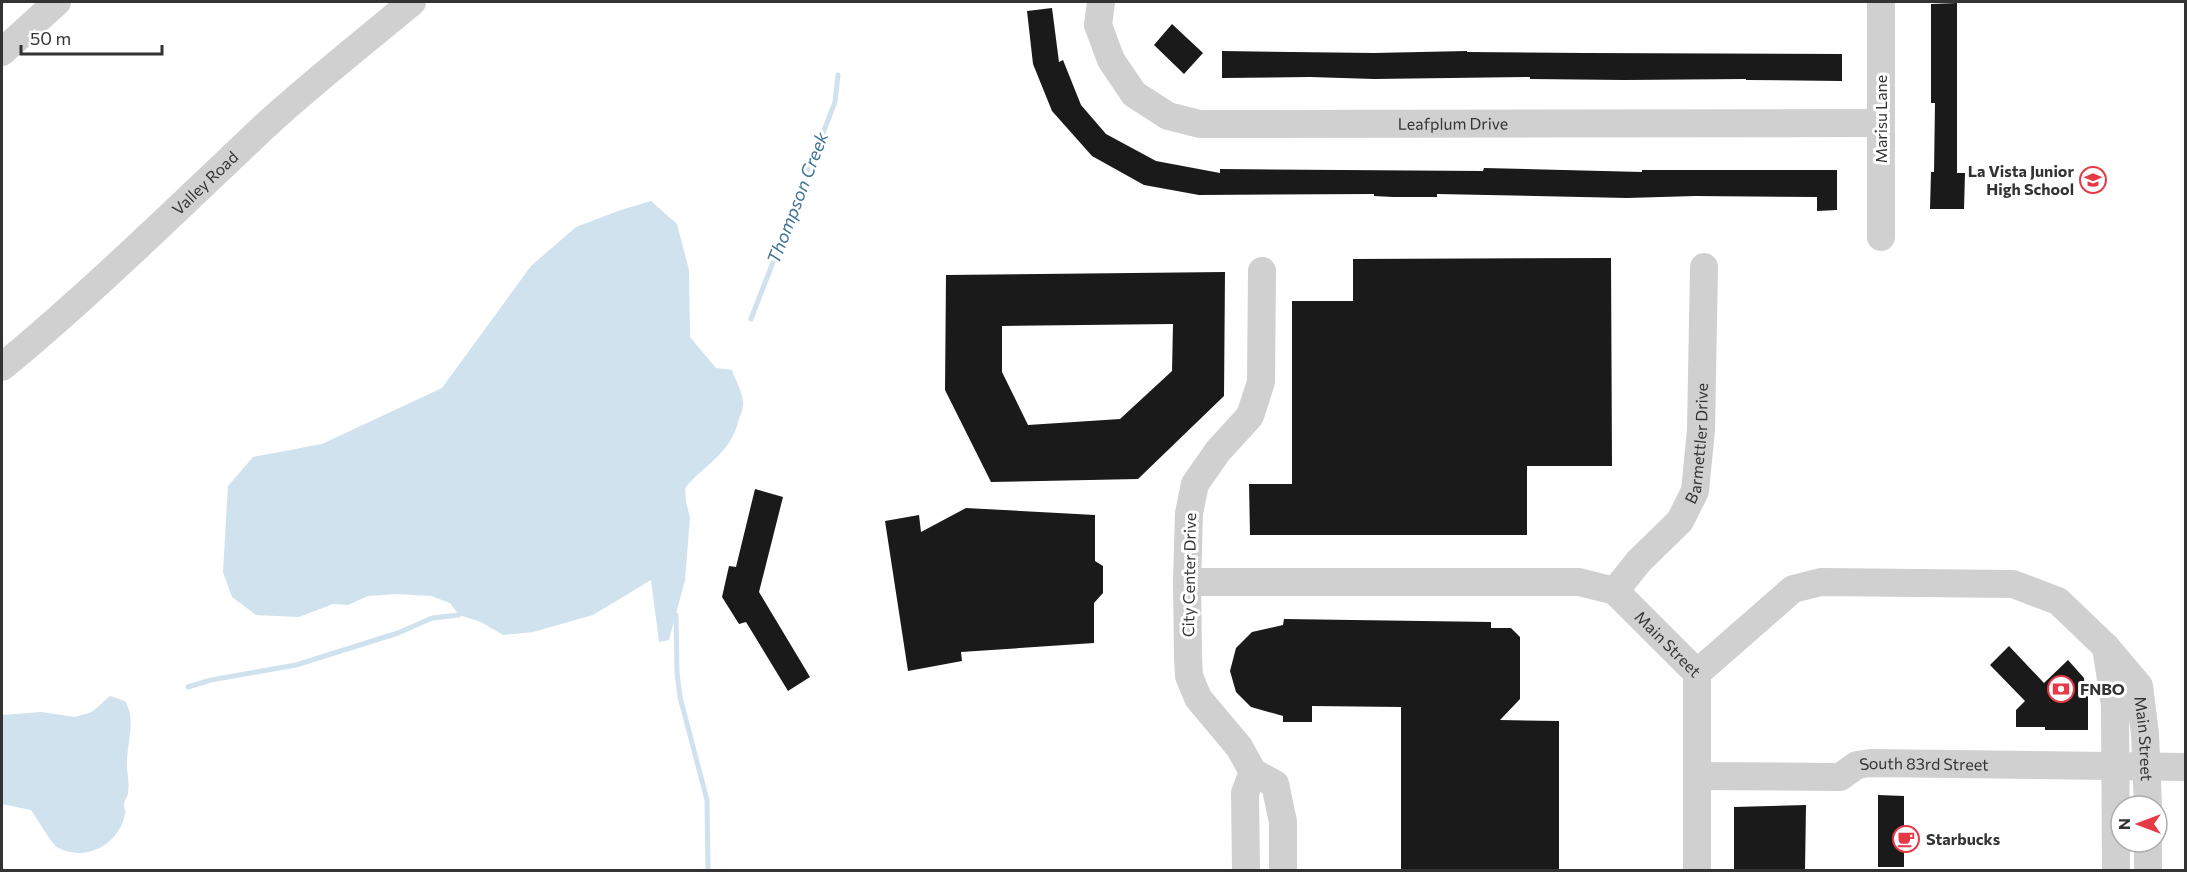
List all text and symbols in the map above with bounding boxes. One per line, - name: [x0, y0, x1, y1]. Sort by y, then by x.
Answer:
- scale bar: [21, 18, 162, 56]
- text: 50 m: [30, 27, 71, 49]
- street label: Marisu Lane: [1871, 75, 1890, 163]
- street label: Leafplum Drive: [1398, 114, 1508, 133]
- water label: Thompson Creek: [762, 127, 833, 267]
- street label: Valley Road: [168, 147, 241, 218]
- place label: La Vista Junior High School: [1968, 161, 2074, 198]
- school or university icon: La Vista Junior High School: [2078, 165, 2108, 195]
- street label: Barmettler Drive: [1680, 383, 1711, 507]
- street label: City Center Drive: [1178, 513, 1199, 637]
- street label: Main Street: [1631, 607, 1705, 681]
- bank icon: FNBO: [2046, 674, 2076, 704]
- place label: FNBO: [2080, 679, 2125, 698]
- street label: Main Street: [2131, 695, 2157, 782]
- street label: South 83rd Street: [1858, 753, 1989, 774]
- north arrow: [2109, 794, 2169, 854]
- text: N: [2114, 818, 2133, 830]
- cafe icon: Starbucks: [1891, 824, 1921, 854]
- place label: Starbucks: [1926, 829, 2000, 848]

